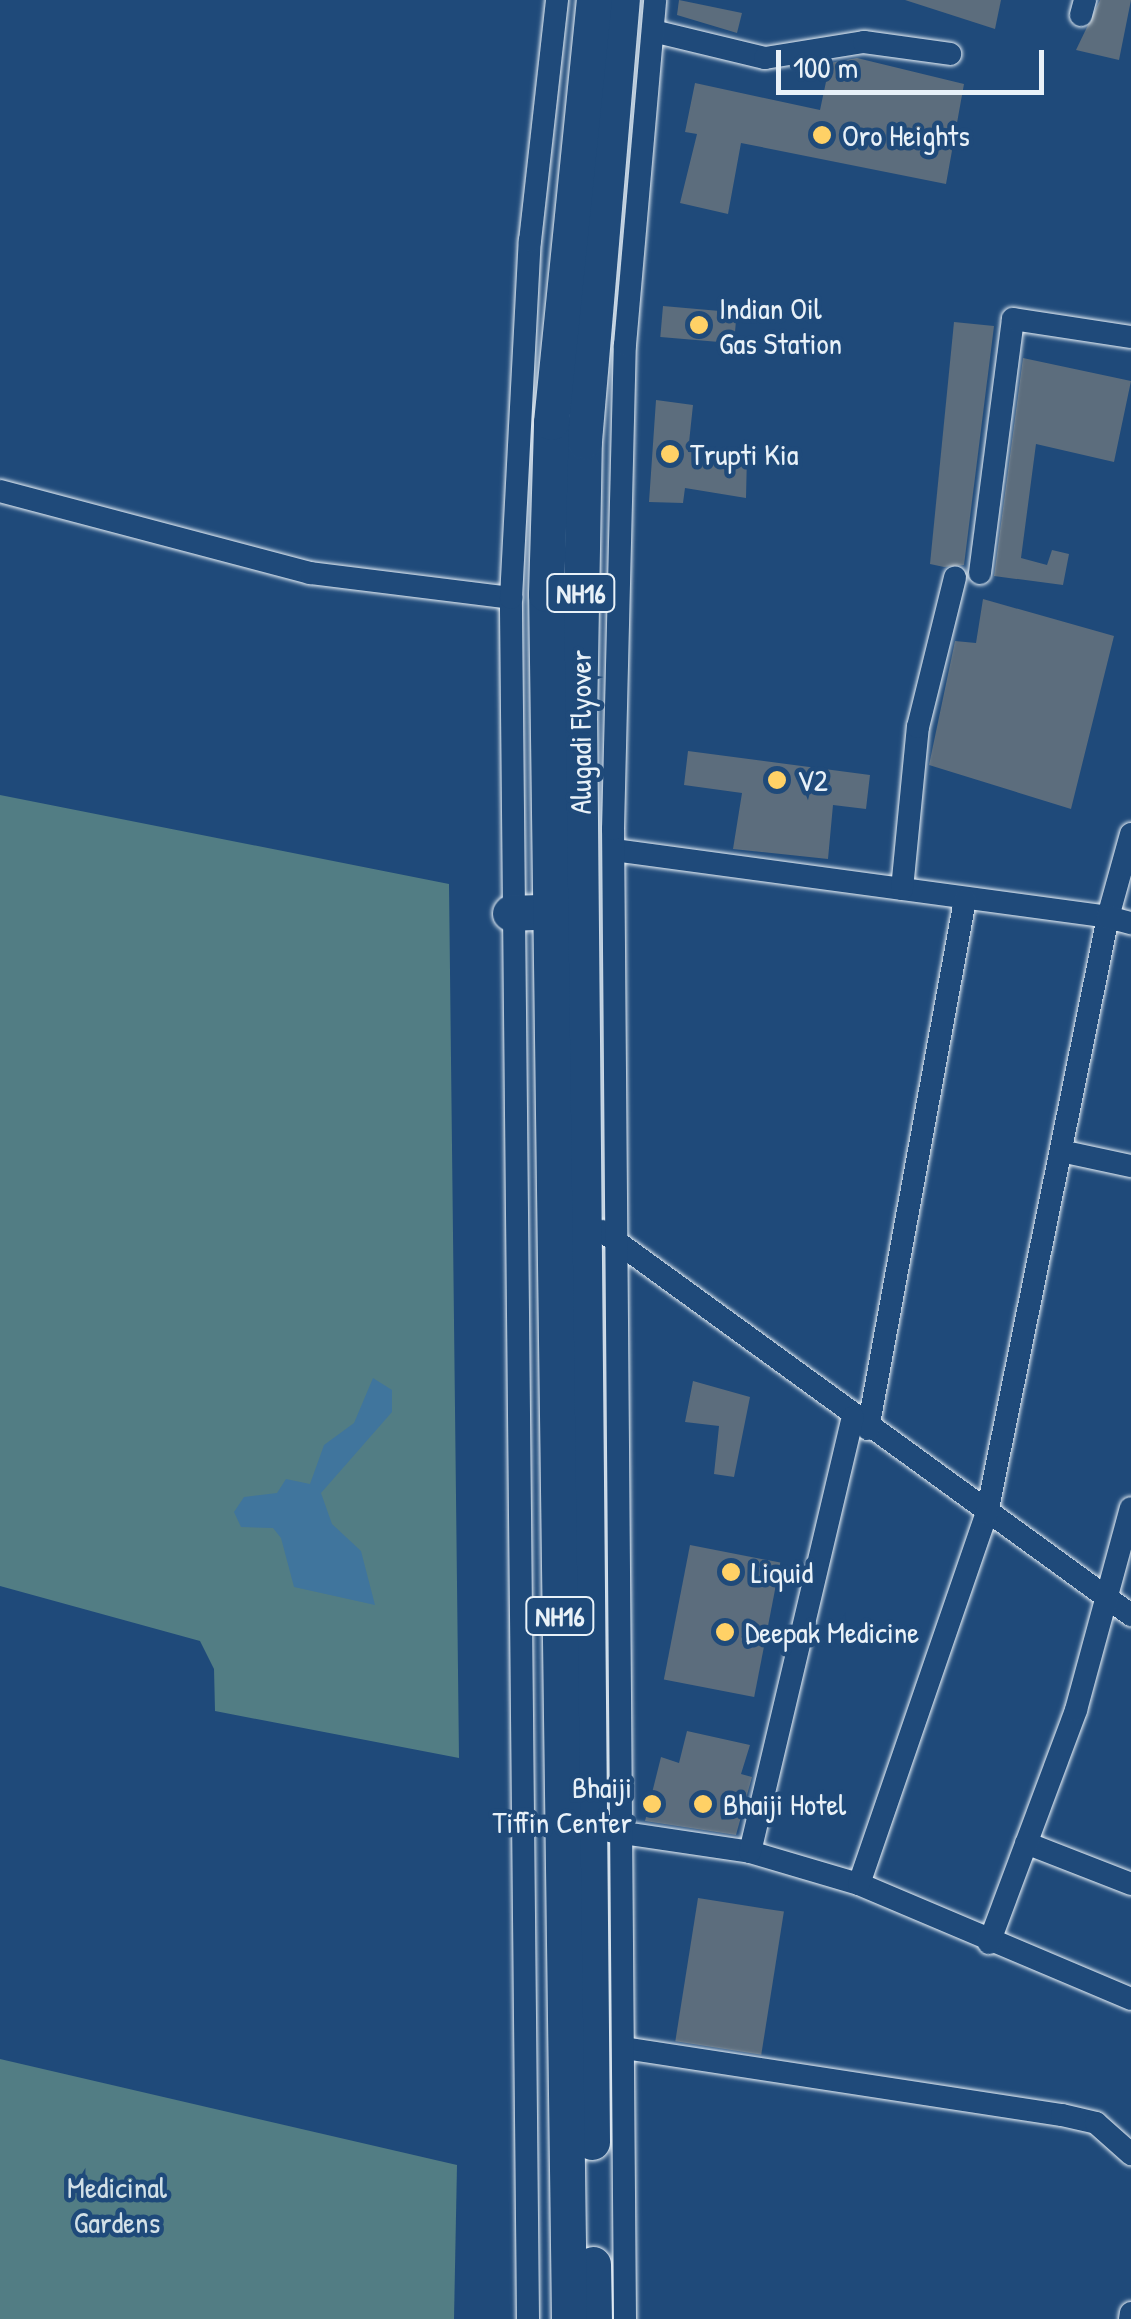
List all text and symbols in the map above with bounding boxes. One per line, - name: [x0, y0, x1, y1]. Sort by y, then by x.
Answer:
- scale bar: [781, 30, 1048, 92]
- text: 100 m: [793, 47, 858, 87]
- place label: Oro Heights: [842, 117, 970, 153]
- marker: Oro Heights: [811, 124, 833, 146]
- place label: Indian Oil Gas Station: [719, 290, 842, 360]
- marker: Indian Oil Gas Station: [688, 314, 710, 336]
- place label: Trupti Kia: [690, 436, 799, 472]
- marker: Trupti Kia: [659, 443, 681, 465]
- road number: NH16: [546, 570, 616, 616]
- street label: Alugadi Flyover: [562, 650, 598, 814]
- place label: V2: [797, 762, 828, 798]
- marker: V2: [766, 769, 788, 791]
- place label: Liquid: [751, 1554, 813, 1590]
- marker: Liquid: [720, 1561, 742, 1583]
- road number: NH16: [525, 1593, 595, 1639]
- place label: Deepak Medicine: [745, 1614, 919, 1650]
- marker: Deepak Medicine: [714, 1621, 736, 1643]
- place label: Bhaiji Tiffin Center: [493, 1769, 632, 1840]
- place label: Bhaiji Hotel: [723, 1786, 846, 1822]
- marker: Bhaiji Tiffin Center: [641, 1793, 663, 1815]
- marker: Bhaiji Hotel: [692, 1793, 714, 1815]
- park label: Medicinal Gardens: [67, 2169, 167, 2240]

